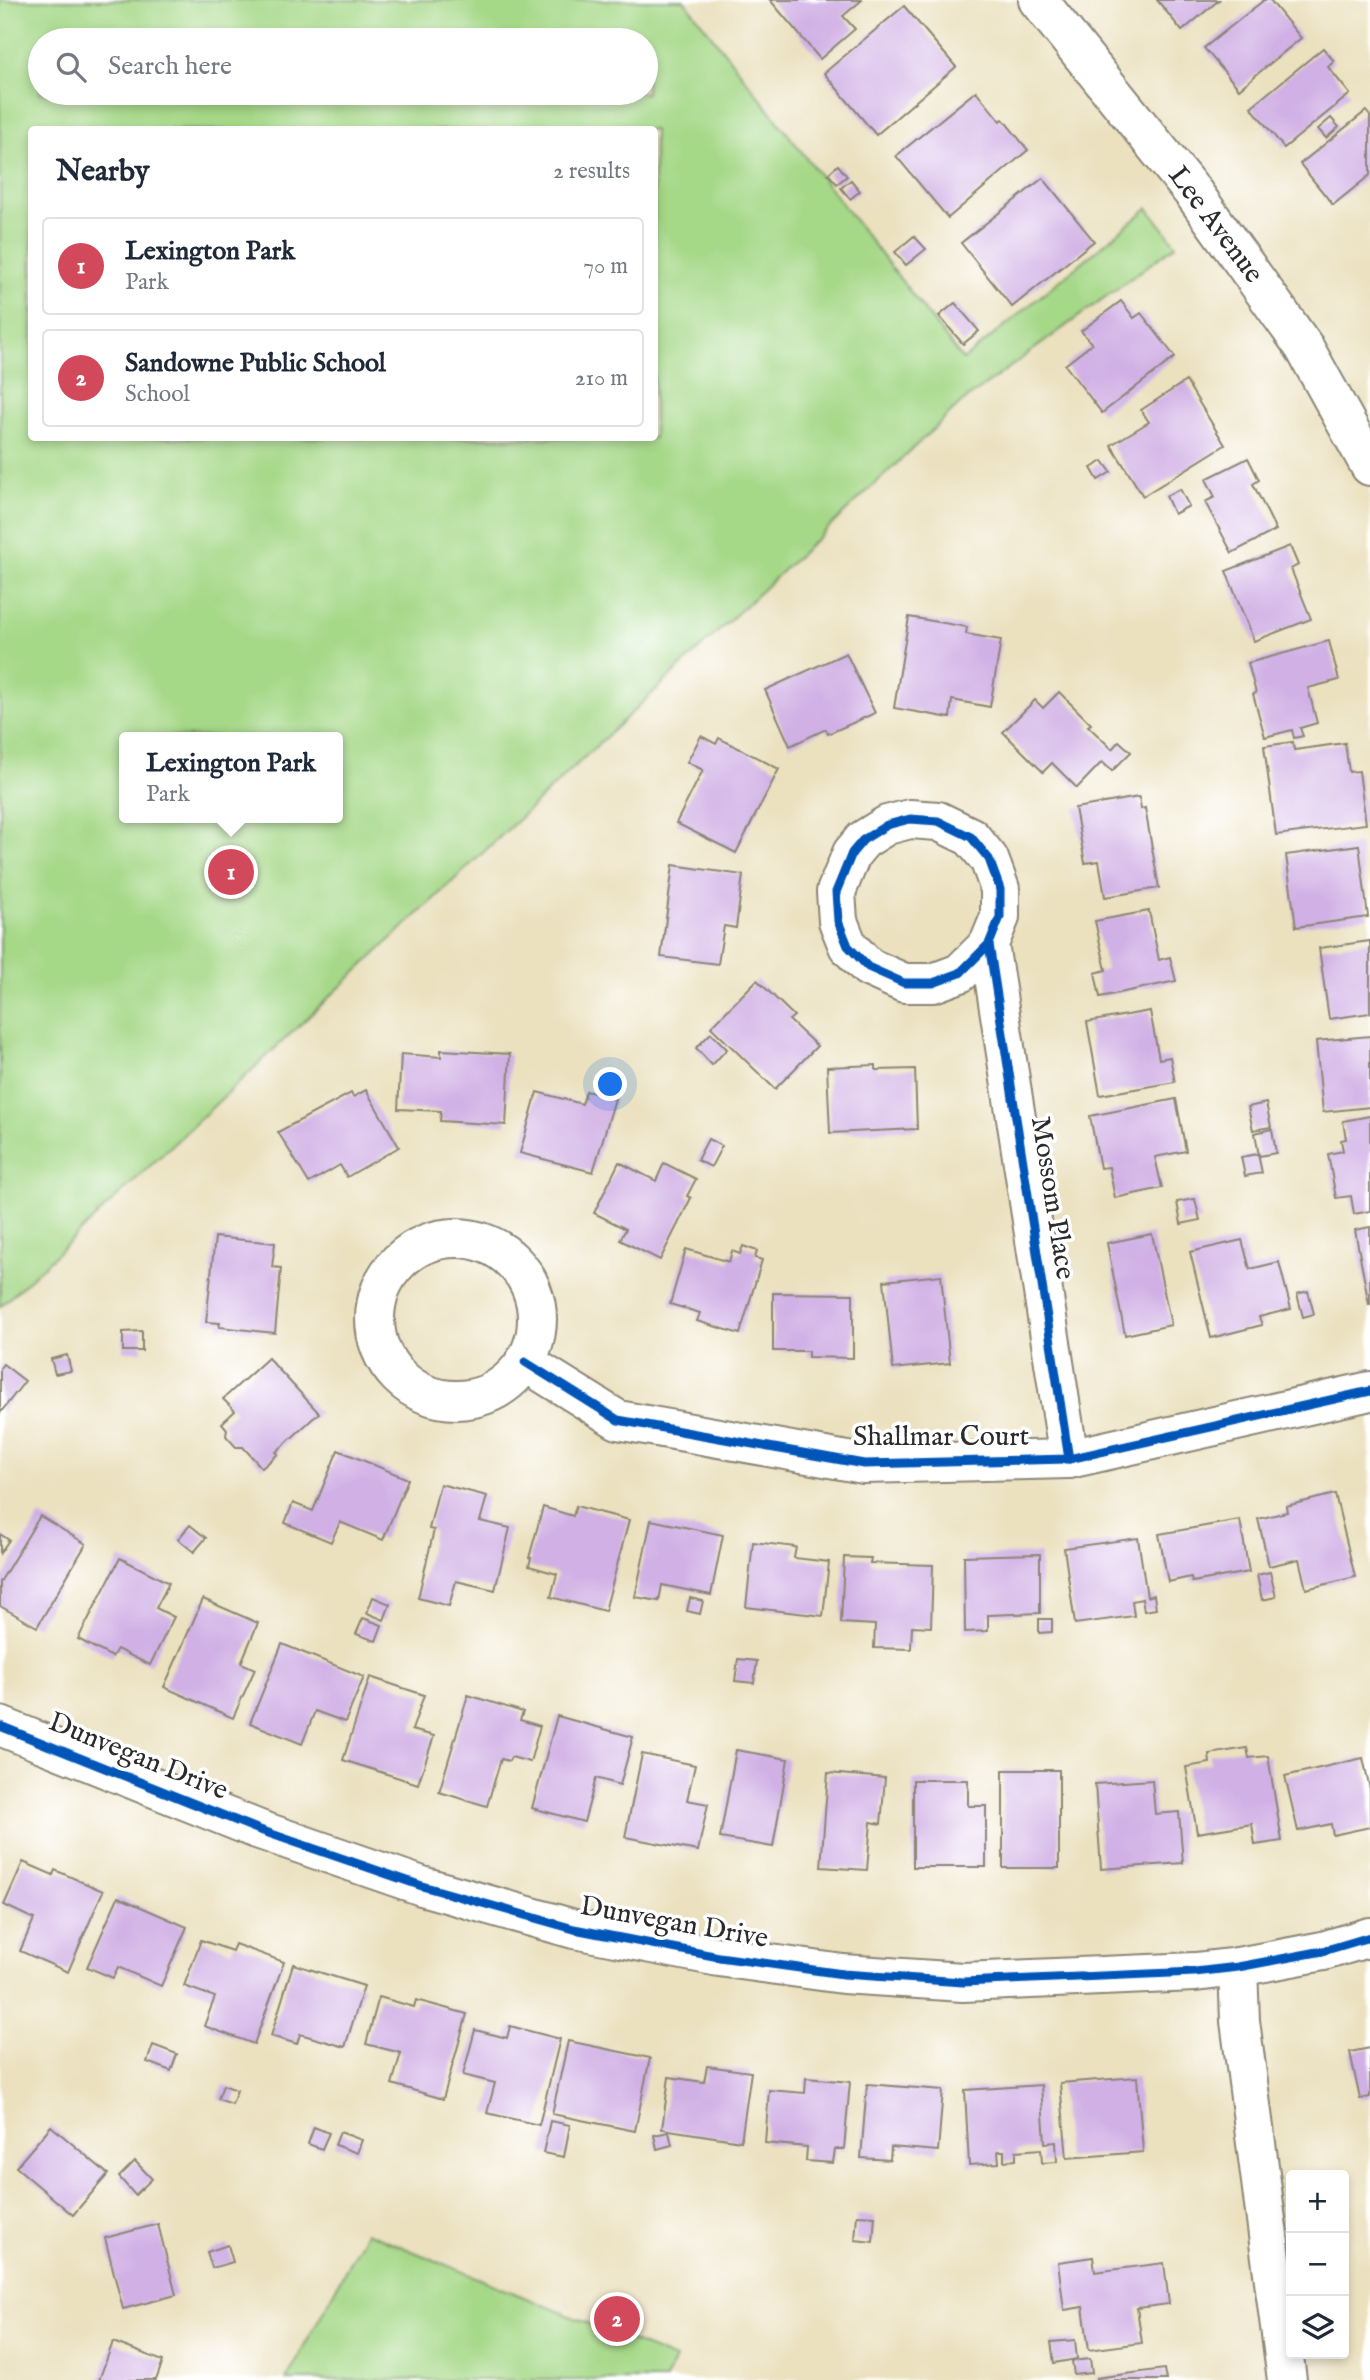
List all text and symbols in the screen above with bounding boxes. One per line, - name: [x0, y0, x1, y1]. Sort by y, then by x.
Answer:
- search box: [28, 28, 658, 105]
- icon: search: [52, 48, 90, 86]
- text: Search here: [108, 50, 232, 83]
- text: Nearby: [56, 153, 149, 191]
- text: 2 results: [553, 157, 630, 186]
- street label: Lee Avenue: [1160, 160, 1270, 291]
- text: Lexington Park: [125, 235, 295, 268]
- text: 1: [77, 252, 85, 281]
- text: 70 m: [583, 252, 628, 281]
- text: Park: [125, 268, 169, 297]
- text: Sandowne Public School: [125, 347, 386, 380]
- text: 2: [76, 364, 86, 393]
- text: 210 m: [575, 364, 628, 393]
- text: School: [125, 380, 190, 409]
- popup: [119, 732, 343, 823]
- text: Lexington Park: [146, 747, 316, 780]
- text: Park: [146, 780, 190, 809]
- pin: 1: [208, 846, 254, 898]
- your location: [593, 1067, 627, 1101]
- street label: Mossom Place: [1022, 1114, 1082, 1282]
- street label: Shallmar Court: [853, 1420, 1030, 1455]
- street label: Dunvegan Drive: [43, 1705, 233, 1809]
- street label: Dunvegan Drive: [577, 1889, 771, 1957]
- map controls: [1286, 2170, 1349, 2359]
- button: +: [1286, 2170, 1349, 2233]
- button: −: [1286, 2233, 1349, 2296]
- pin: 2: [594, 2293, 640, 2345]
- button: layers: [1286, 2296, 1349, 2359]

